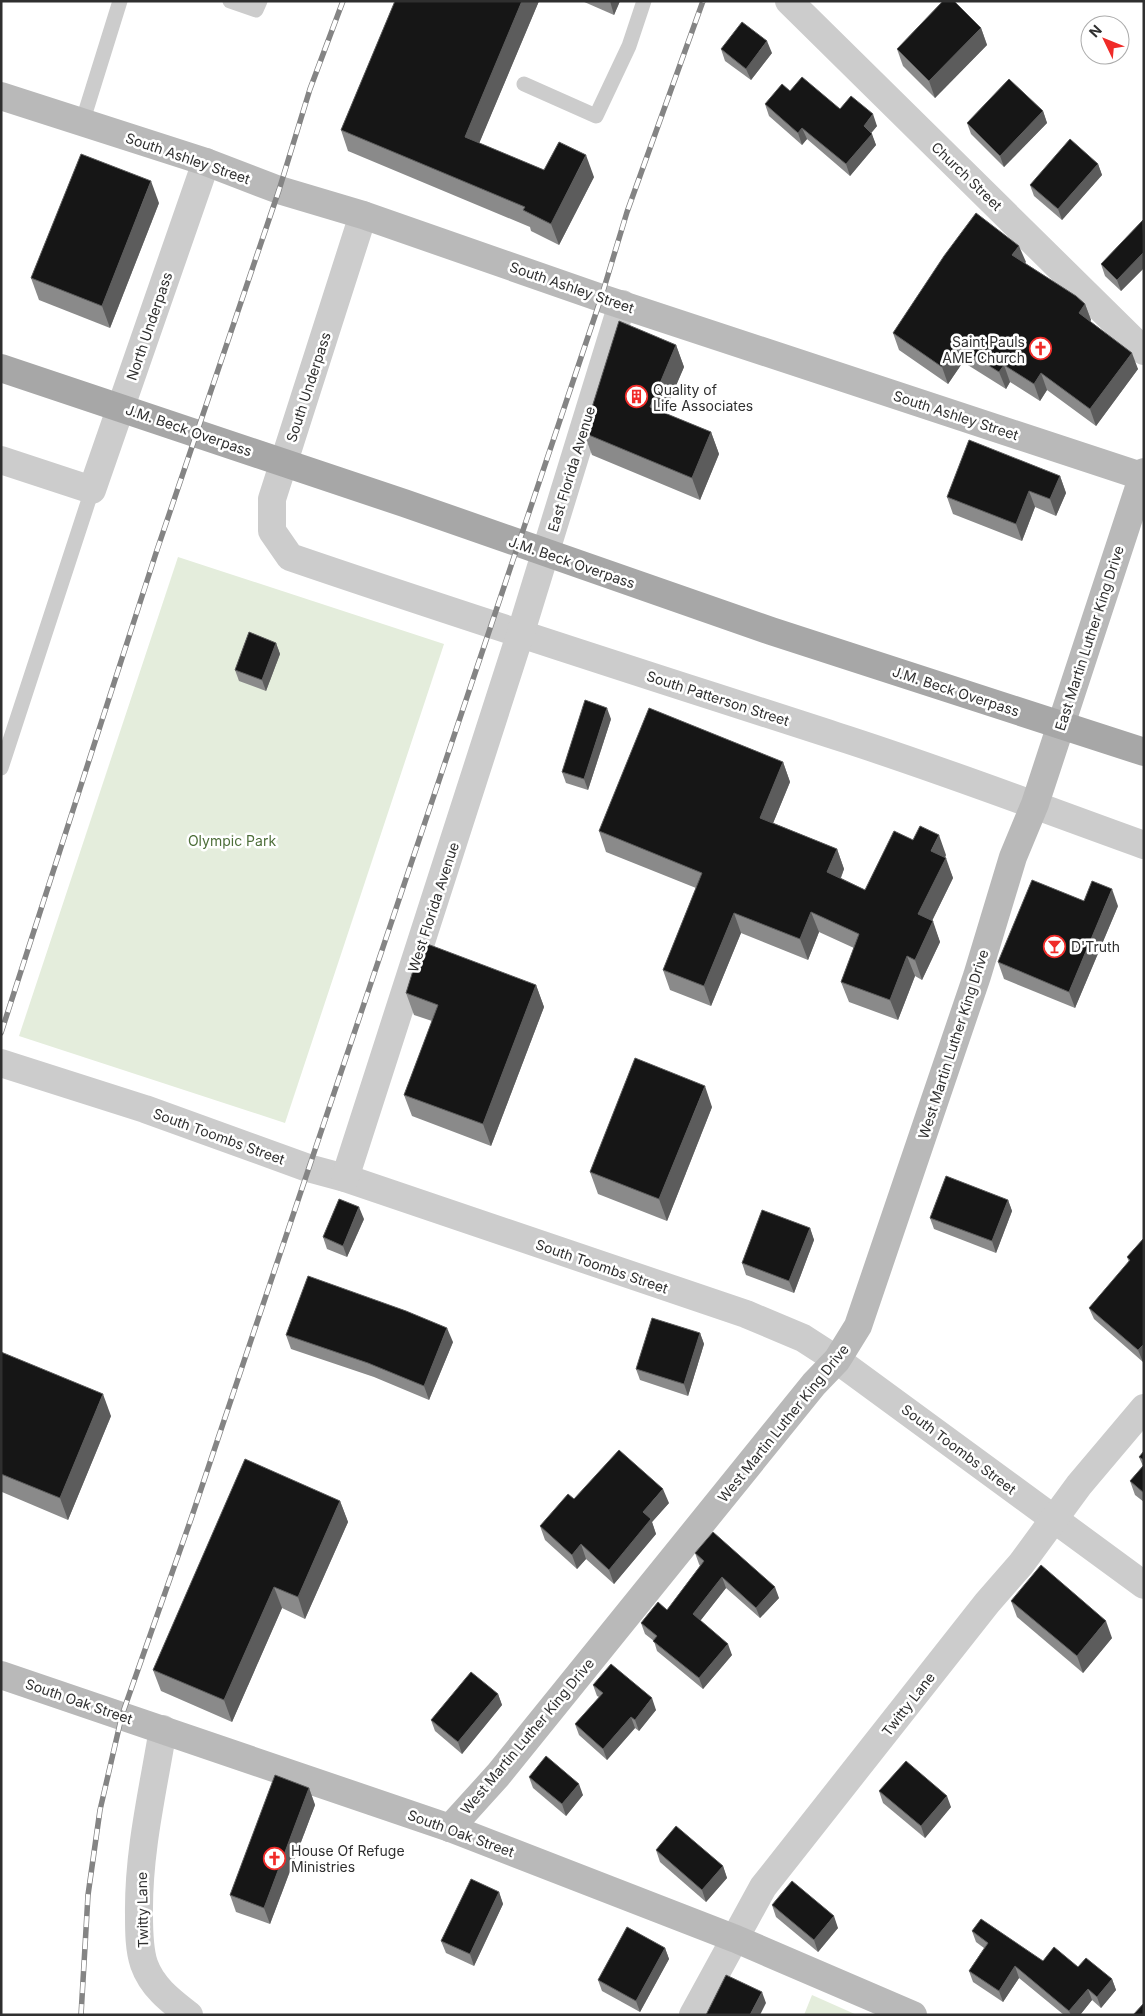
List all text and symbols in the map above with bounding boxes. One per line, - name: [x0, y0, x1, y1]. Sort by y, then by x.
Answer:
- north arrow: [1080, 15, 1130, 65]
- text: N: [1085, 21, 1105, 40]
- street label: South Ashley Street: [124, 129, 253, 187]
- street label: Church Street: [928, 138, 1006, 214]
- street label: South Ashley Street: [508, 258, 637, 316]
- street label: North Underpass: [122, 270, 176, 382]
- street label: South Underpass: [282, 330, 334, 444]
- place label: Saint Pauls AME Church: [942, 333, 1025, 366]
- church icon: Saint Pauls AME Church: [1029, 337, 1053, 361]
- place label: Quality of Life Associates: [653, 381, 753, 414]
- building icon: Quality of Life Associates: [625, 385, 649, 409]
- street label: South Ashley Street: [891, 387, 1021, 443]
- street label: J.M. Beck Overpass: [124, 400, 254, 460]
- street label: East Florida Avenue: [544, 404, 598, 534]
- street label: J.M. Beck Overpass: [507, 532, 637, 592]
- street label: East Martin Luther King Drive: [1051, 543, 1127, 733]
- street label: J.M. Beck Overpass: [890, 662, 1022, 720]
- street label: South Patterson Street: [645, 667, 792, 729]
- park label: Olympic Park: [188, 832, 276, 849]
- street label: West Florida Avenue: [404, 840, 462, 974]
- bar icon: D'Truth: [1043, 934, 1067, 958]
- place label: D'Truth: [1071, 938, 1120, 955]
- street label: West Martin Luther King Drive: [914, 947, 992, 1141]
- street label: South Toombs Street: [151, 1104, 288, 1168]
- street label: South Toombs Street: [534, 1235, 671, 1297]
- street label: West Martin Luther King Drive: [714, 1341, 852, 1505]
- street label: South Toombs Street: [898, 1400, 1020, 1498]
- street label: West Martin Luther King Drive: [457, 1655, 597, 1817]
- street label: Twitty Lane: [878, 1669, 938, 1739]
- street label: South Oak Street: [23, 1675, 135, 1727]
- street label: South Oak Street: [405, 1806, 517, 1860]
- place label: House Of Refuge Ministries: [291, 1842, 405, 1875]
- church icon: House Of Refuge Ministries: [263, 1846, 287, 1870]
- street label: Twitty Lane: [133, 1872, 151, 1948]

